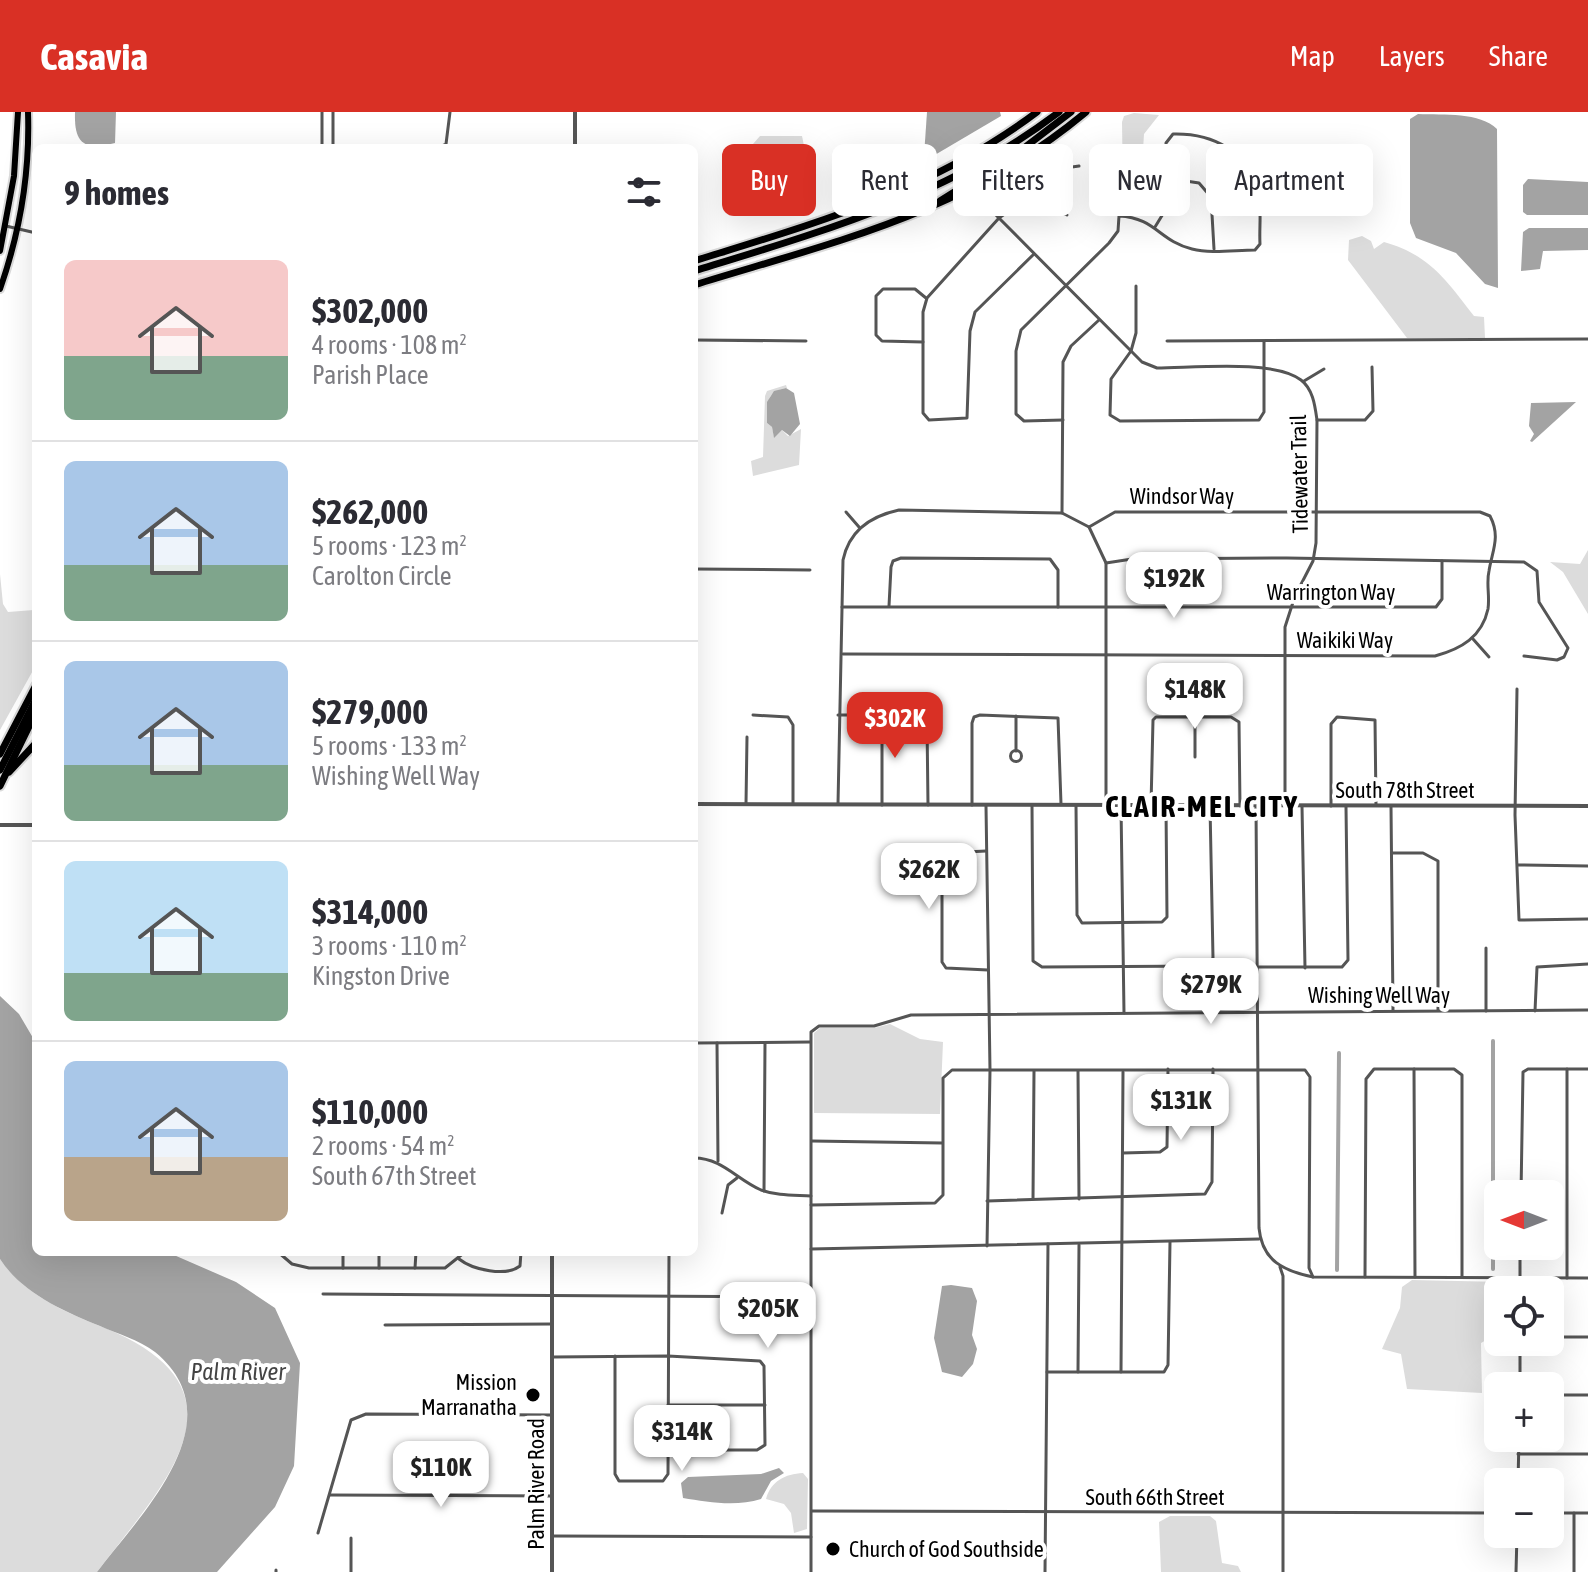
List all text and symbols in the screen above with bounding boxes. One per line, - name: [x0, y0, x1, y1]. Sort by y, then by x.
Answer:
- text: Casavia: [40, 35, 148, 78]
- text: Map: [1290, 40, 1335, 72]
- text: Layers: [1379, 40, 1445, 72]
- text: Share: [1489, 40, 1548, 72]
- chip: Buy: [722, 144, 816, 216]
- chip: Rent: [832, 144, 937, 216]
- chip: Filters: [953, 144, 1073, 216]
- chip: New: [1089, 144, 1190, 216]
- chip: Apartment: [1206, 144, 1373, 216]
- icon: filters: [622, 170, 666, 214]
- text: 9 homes: [64, 173, 169, 212]
- text: $302,000: [312, 291, 428, 330]
- icon: home: [128, 292, 224, 388]
- text: 4 rooms · 108 m²: [312, 330, 467, 360]
- text: Parish Place: [312, 360, 428, 390]
- street label: Tidewater Trail: [1285, 414, 1313, 534]
- street label: Windsor Way: [1130, 483, 1234, 509]
- text: $262,000: [312, 492, 428, 531]
- icon: home: [128, 493, 224, 589]
- text: 5 rooms · 123 m²: [312, 531, 467, 561]
- pin: $192K: [1118, 552, 1230, 620]
- text: Carolton Circle: [312, 561, 452, 591]
- text: $192K: [1144, 563, 1204, 593]
- street label: Warrington Way: [1267, 579, 1395, 605]
- street label: Waikiki Way: [1297, 627, 1393, 653]
- pin: $148K: [1139, 663, 1251, 731]
- text: $148K: [1165, 674, 1225, 704]
- text: $279,000: [312, 692, 428, 731]
- pin: $302K: [839, 692, 951, 760]
- icon: home: [128, 693, 224, 789]
- text: $302K: [865, 703, 925, 733]
- text: 5 rooms · 133 m²: [312, 731, 467, 761]
- text: Wishing Well Way: [312, 761, 480, 791]
- street label: South 78th Street: [1335, 777, 1475, 803]
- district label: CLAIR-MEL CITY: [1105, 789, 1299, 823]
- pin: $262K: [873, 843, 985, 911]
- text: $262K: [899, 854, 959, 884]
- text: $314,000: [312, 892, 428, 931]
- icon: home: [128, 893, 224, 989]
- text: 3 rooms · 110 m²: [312, 931, 467, 961]
- pin: $279K: [1155, 958, 1267, 1026]
- text: Kingston Drive: [312, 961, 450, 991]
- text: $279K: [1181, 969, 1241, 999]
- street label: Wishing Well Way: [1308, 982, 1450, 1008]
- pin: $131K: [1125, 1074, 1237, 1142]
- text: $131K: [1151, 1085, 1211, 1115]
- text: $110,000: [312, 1092, 428, 1131]
- icon: home: [128, 1093, 224, 1189]
- text: 2 rooms · 54 m²: [312, 1131, 454, 1161]
- text: South 67th Street: [312, 1161, 477, 1191]
- north arrow: [1484, 1180, 1564, 1260]
- map controls: [1484, 1180, 1564, 1548]
- button: locate: [1484, 1276, 1564, 1356]
- pin: $205K: [712, 1282, 824, 1350]
- text: $205K: [738, 1293, 798, 1323]
- water label: Palm River: [191, 1358, 286, 1385]
- place label: Mission Marranatha: [421, 1369, 517, 1420]
- button: +: [1484, 1372, 1564, 1452]
- marker: Mission Marranatha: [524, 1386, 542, 1404]
- pin: $314K: [626, 1405, 738, 1473]
- text: $314K: [652, 1416, 712, 1446]
- street label: Palm River Road: [523, 1418, 549, 1550]
- pin: $110K: [385, 1441, 497, 1509]
- text: $110K: [411, 1452, 471, 1482]
- button: −: [1484, 1468, 1564, 1548]
- street label: South 66th Street: [1085, 1484, 1225, 1510]
- place label: Church of God Southside: [849, 1536, 1044, 1562]
- marker: Church of God Southside: [824, 1540, 842, 1558]

